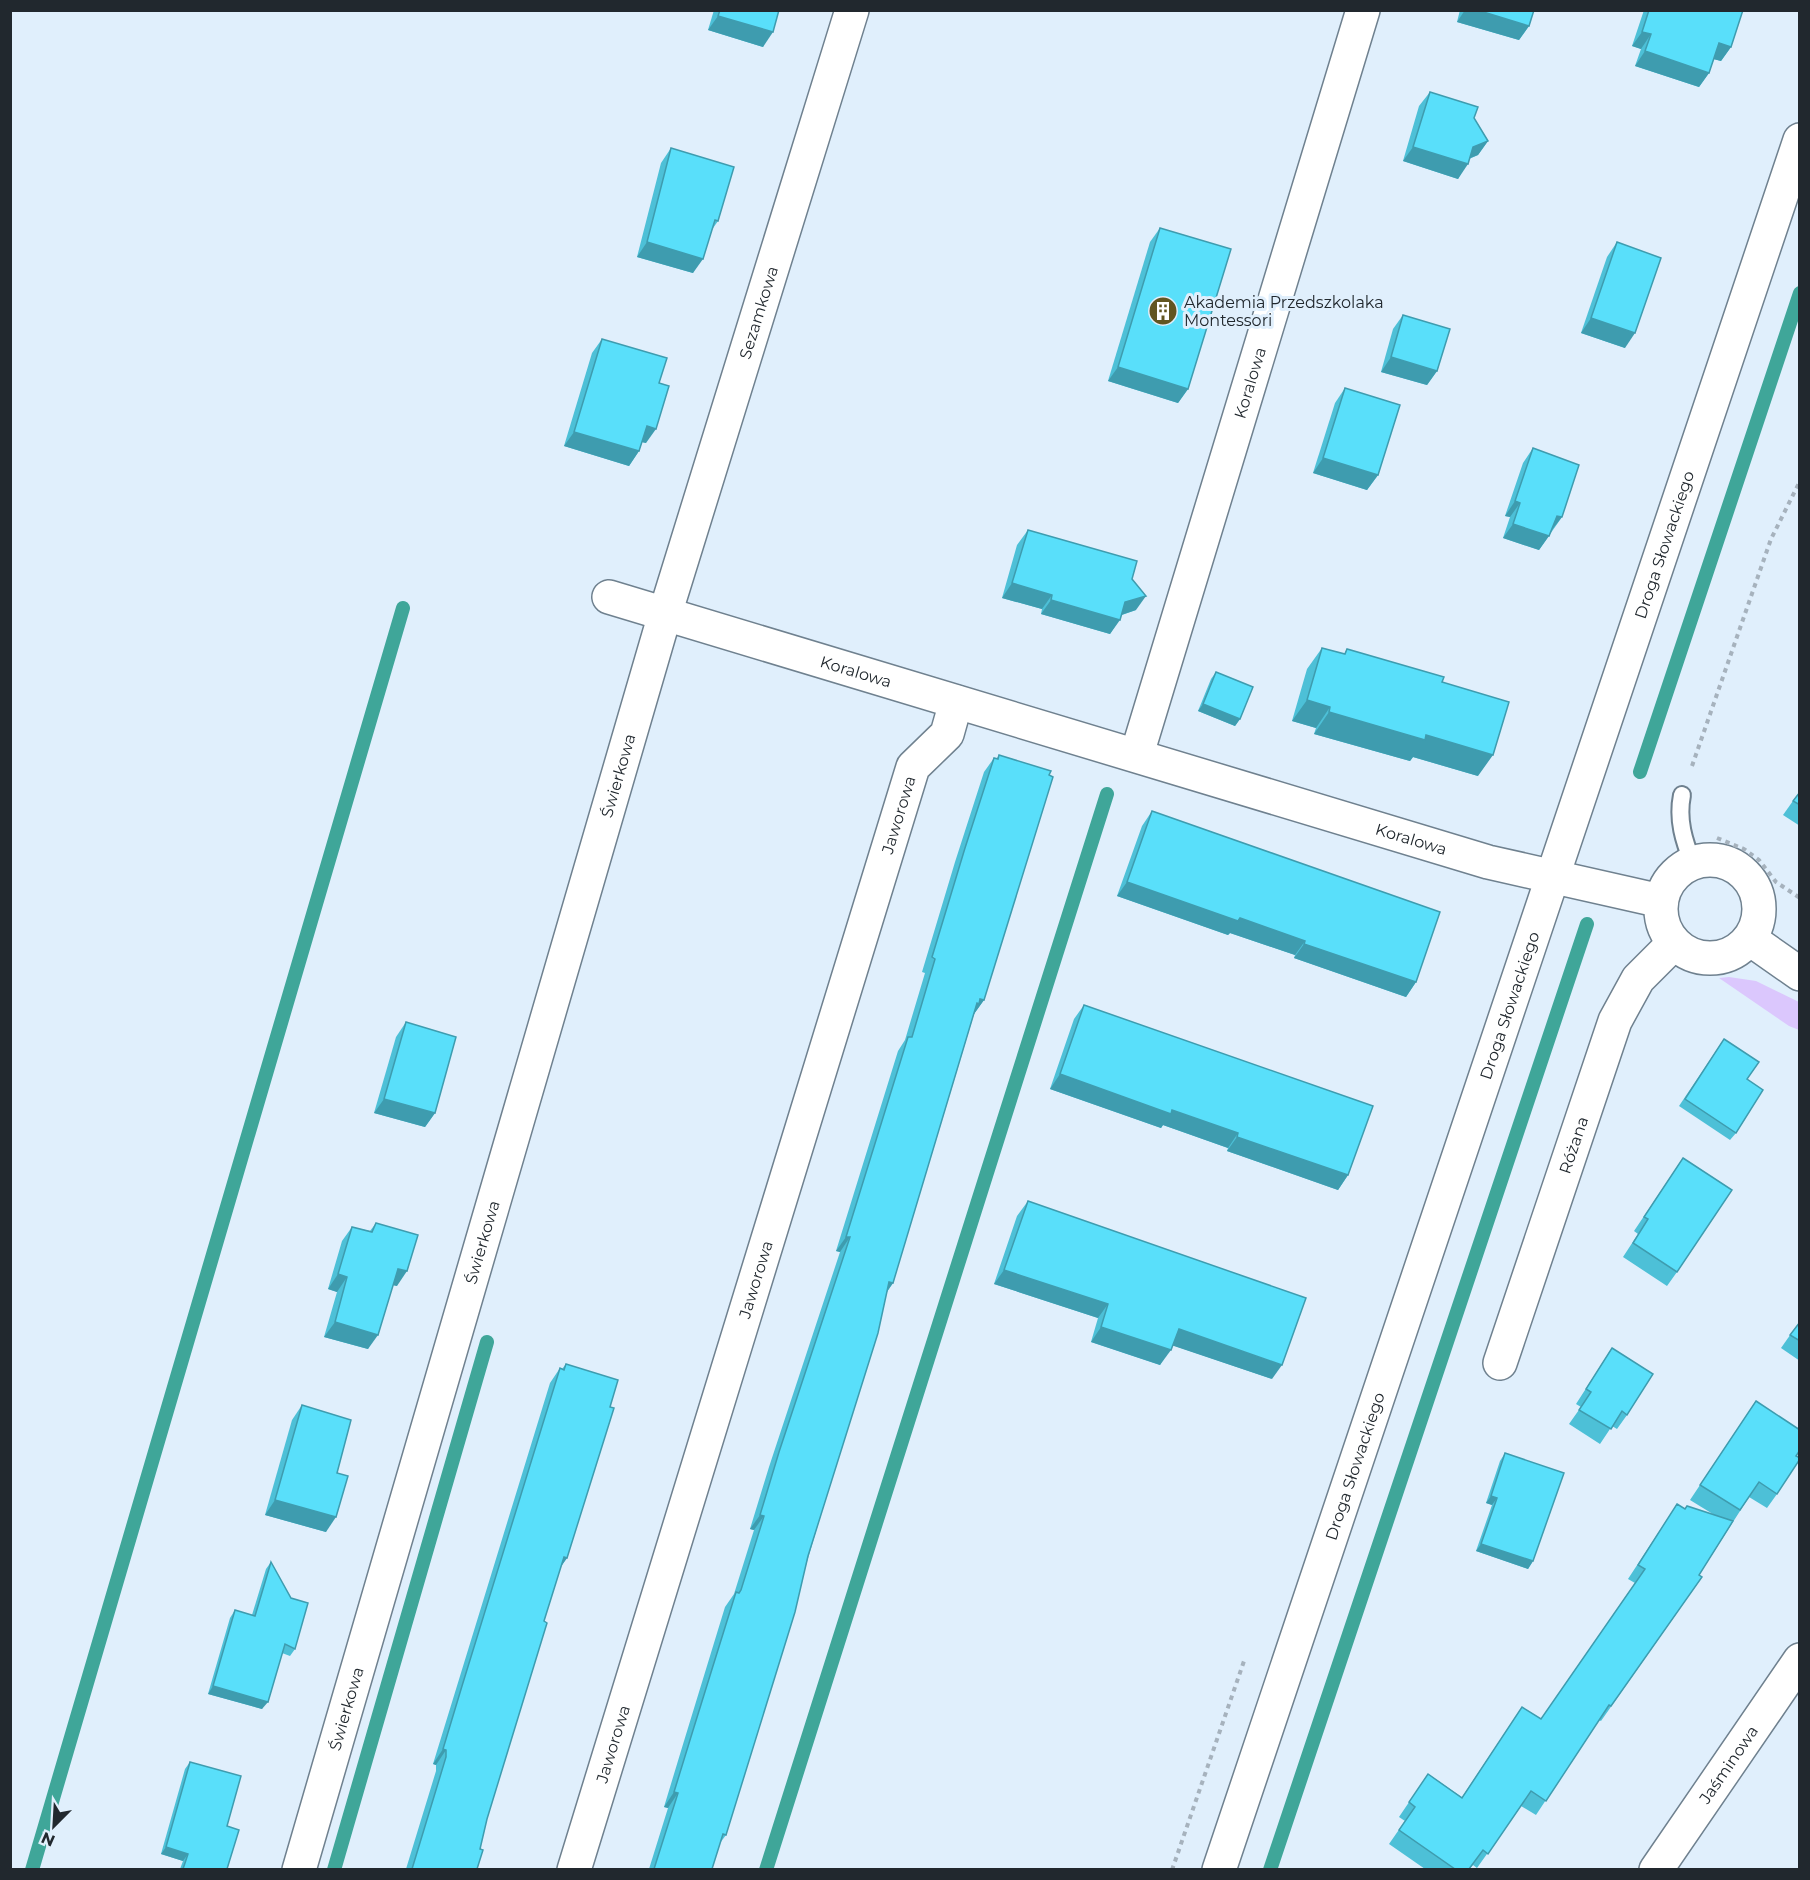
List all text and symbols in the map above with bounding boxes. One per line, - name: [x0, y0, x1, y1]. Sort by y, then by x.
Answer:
- street label: Sezamkowa: [735, 264, 782, 361]
- place label: Akademia Przedszkolaka Montessori: [1184, 293, 1384, 330]
- building icon: Akademia Przedszkolaka Montessori: [1147, 295, 1179, 327]
- street label: Koralowa: [1230, 345, 1270, 421]
- street label: Droga Słowackiego: [1630, 468, 1698, 621]
- street label: Koralowa: [818, 652, 894, 691]
- street label: Świerkowa: [597, 731, 639, 820]
- street label: Jaworowa: [877, 773, 919, 857]
- street label: Koralowa: [1373, 819, 1449, 859]
- street label: Droga Słowackiego: [1476, 929, 1543, 1082]
- street label: Różana: [1555, 1114, 1592, 1176]
- street label: Świerkowa: [461, 1198, 503, 1286]
- street label: Jaworowa: [734, 1238, 776, 1321]
- street label: Droga Słowackiego: [1321, 1390, 1388, 1543]
- street label: Świerkowa: [325, 1665, 367, 1753]
- street label: Jaworowa: [592, 1703, 634, 1786]
- street label: Jaśminowa: [1694, 1722, 1762, 1808]
- north arrow: [24, 1796, 84, 1856]
- text: N: [38, 1828, 58, 1851]

